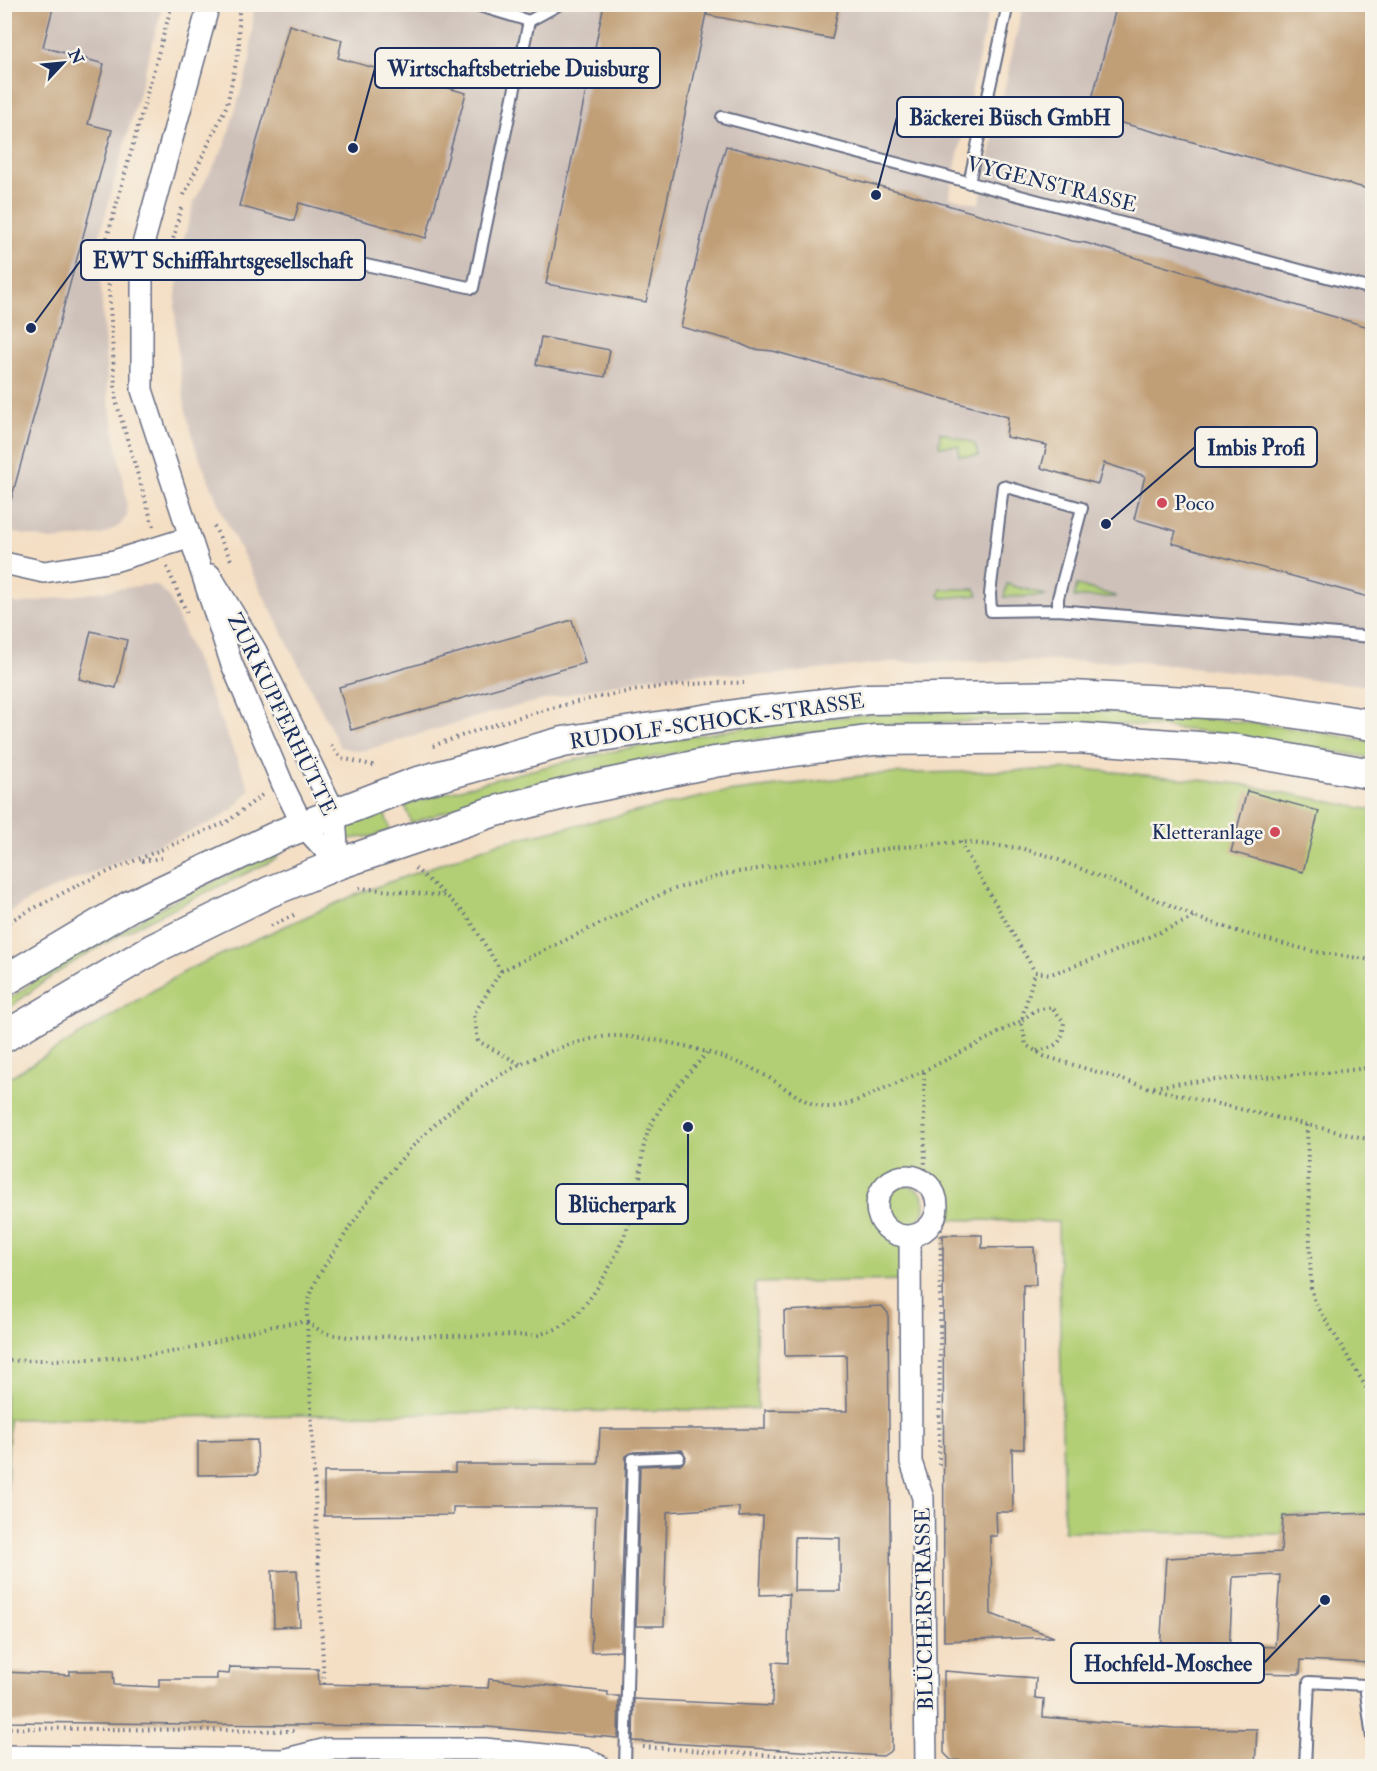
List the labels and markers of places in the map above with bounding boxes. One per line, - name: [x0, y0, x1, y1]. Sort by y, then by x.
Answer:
- callout: Wirtschaftsbetriebe Duisburg: [375, 48, 660, 88]
- callout: Bäckerei Büsch GmbH: [897, 97, 1123, 137]
- callout: EWT Schifffahrtsgesellschaft: [81, 240, 365, 280]
- callout: Imbis Profi: [1195, 427, 1317, 467]
- place label: Poco: [1174, 490, 1214, 517]
- marker: Poco: [1155, 496, 1169, 510]
- place label: Kletteranlage: [1151, 819, 1263, 846]
- marker: Kletteranlage: [1268, 825, 1282, 839]
- callout: Blücherpark: [556, 1184, 688, 1224]
- callout: Hochfeld-Moschee: [1071, 1643, 1264, 1683]

